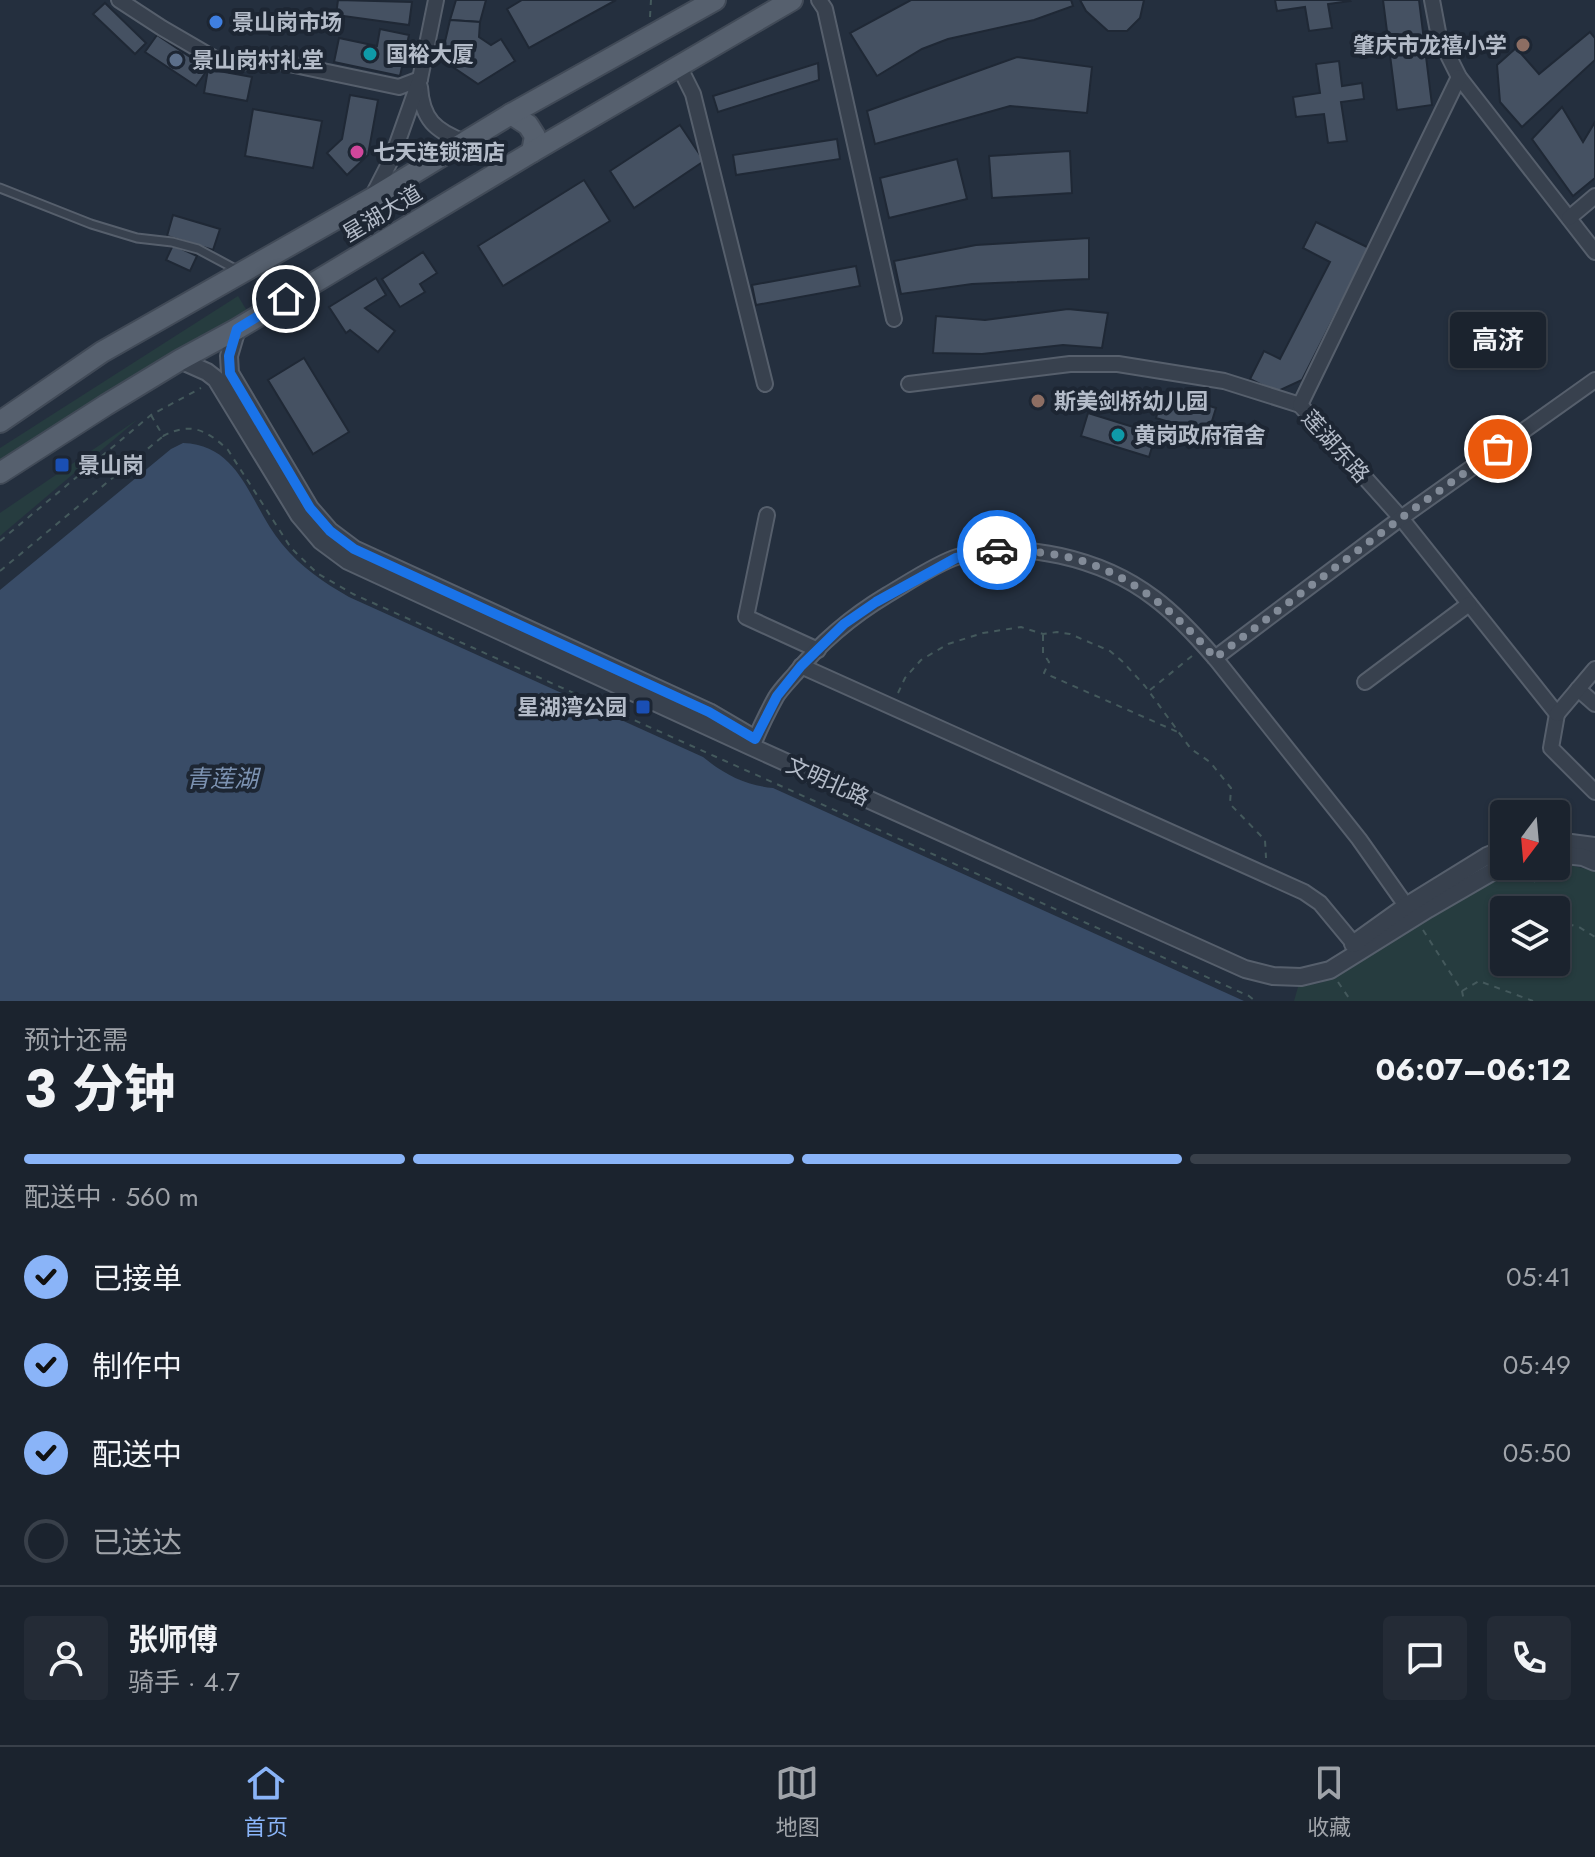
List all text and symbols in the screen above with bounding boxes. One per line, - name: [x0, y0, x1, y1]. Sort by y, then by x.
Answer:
- place label: 景山岗市场: [232, 6, 342, 38]
- marker: 景山岗市场: [207, 13, 225, 31]
- place label: 肇庆市龙禧小学: [1353, 29, 1507, 61]
- marker: 肇庆市龙禧小学: [1514, 36, 1532, 54]
- place label: 国裕大厦: [386, 38, 474, 70]
- place label: 景山岗村礼堂: [192, 44, 324, 76]
- marker: 国裕大厦: [361, 45, 379, 63]
- marker: 景山岗村礼堂: [167, 51, 185, 69]
- place label: 七天连锁酒店: [373, 136, 505, 168]
- marker: 七天连锁酒店: [348, 143, 366, 161]
- street label: 星湖大道: [336, 177, 428, 249]
- pin: [252, 265, 320, 333]
- icon: home: [264, 277, 308, 321]
- callout: 高济: [1450, 313, 1546, 369]
- text: 高济: [1472, 321, 1524, 359]
- place label: 斯美剑桥幼儿园: [1054, 385, 1208, 417]
- marker: 斯美剑桥幼儿园: [1029, 392, 1047, 410]
- street label: 莲湖东路: [1295, 403, 1377, 489]
- pin: [1464, 415, 1532, 483]
- place label: 黄岗政府宿舍: [1134, 419, 1266, 451]
- marker: 黄岗政府宿舍: [1109, 426, 1127, 444]
- icon: bag: [1476, 427, 1520, 471]
- place label: 景山岗: [78, 449, 144, 481]
- marker: 景山岗: [53, 456, 71, 474]
- courier: [957, 510, 1037, 590]
- icon: car: [975, 528, 1019, 572]
- place label: 星湖湾公园: [517, 691, 627, 723]
- marker: 星湖湾公园: [634, 698, 652, 716]
- street label: 文明北路: [781, 748, 875, 814]
- water label: 青莲湖: [186, 761, 262, 796]
- north arrow: [1490, 800, 1570, 880]
- map controls: [1490, 800, 1570, 976]
- button: layers: [1490, 896, 1570, 976]
- text: 预计还需: [24, 1021, 128, 1059]
- text: 06:07–06:12: [1375, 1048, 1571, 1091]
- text: 3 分钟: [24, 1051, 176, 1127]
- text: 配送中 · 560 m: [24, 1178, 199, 1216]
- icon: check: [24, 1255, 68, 1299]
- text: 已接单: [92, 1257, 182, 1300]
- text: 05:41: [1506, 1258, 1571, 1296]
- icon: check: [24, 1343, 68, 1387]
- text: 制作中: [92, 1345, 182, 1388]
- text: 05:49: [1503, 1346, 1571, 1384]
- icon: check: [24, 1431, 68, 1475]
- text: 配送中: [92, 1433, 182, 1476]
- text: 05:50: [1503, 1434, 1571, 1472]
- text: 已送达: [92, 1521, 182, 1564]
- button: person: [24, 1616, 108, 1700]
- button: chat: [1383, 1616, 1467, 1700]
- button: phone: [1487, 1616, 1571, 1700]
- text: 张师傅: [128, 1618, 218, 1661]
- text: 骑手 · 4.7: [128, 1663, 240, 1701]
- tab: 首页: [244, 1761, 288, 1843]
- tab: 地图: [775, 1761, 819, 1843]
- tab: 收藏: [1307, 1761, 1351, 1843]

